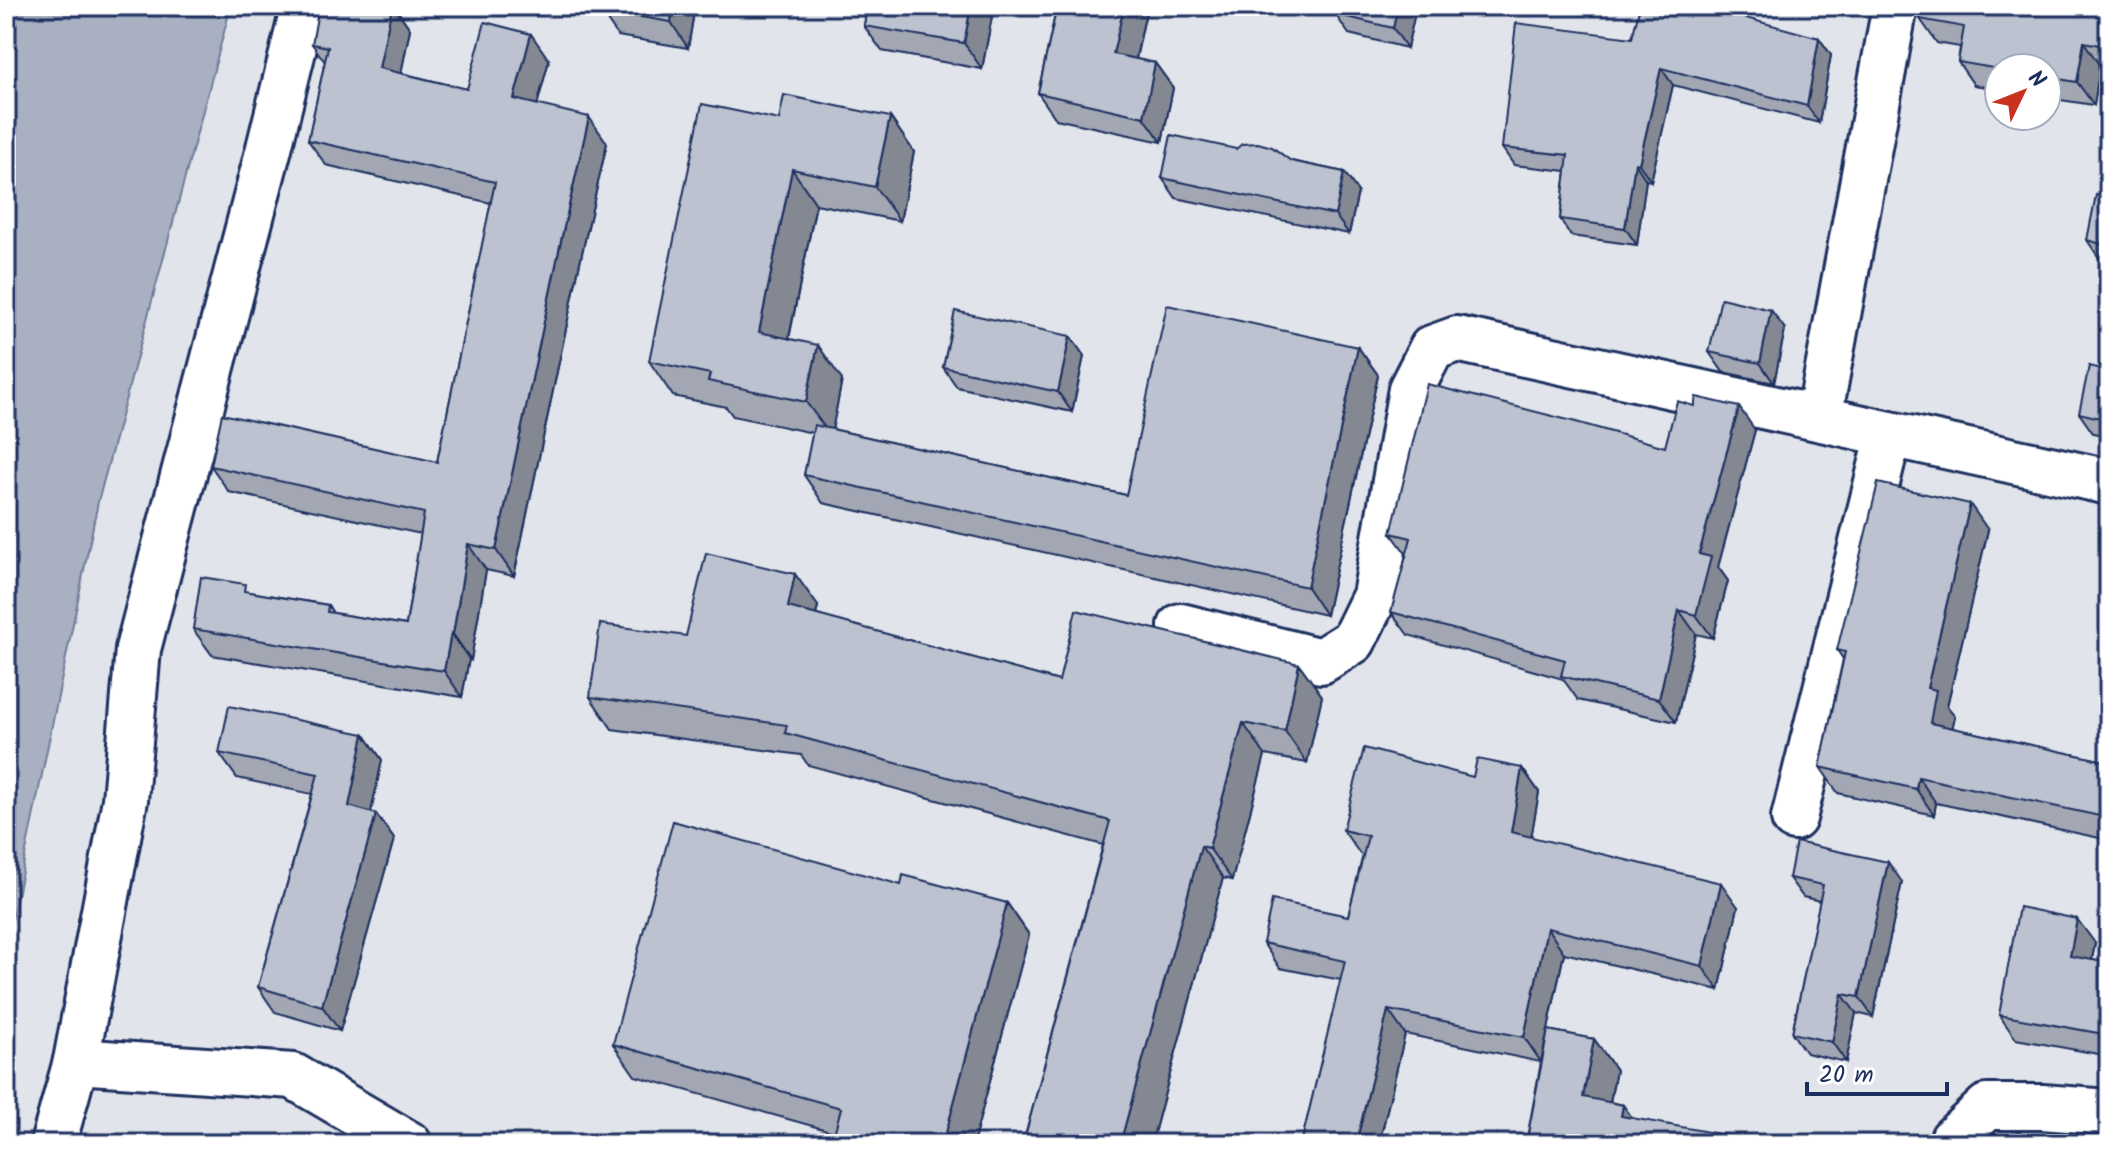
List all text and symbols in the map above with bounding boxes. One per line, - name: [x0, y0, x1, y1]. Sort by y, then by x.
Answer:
- north arrow: [1983, 52, 2063, 132]
- text: N: [2018, 63, 2053, 97]
- scale bar: [1807, 1046, 1947, 1096]
- text: 20 m: [1819, 1056, 1874, 1095]

